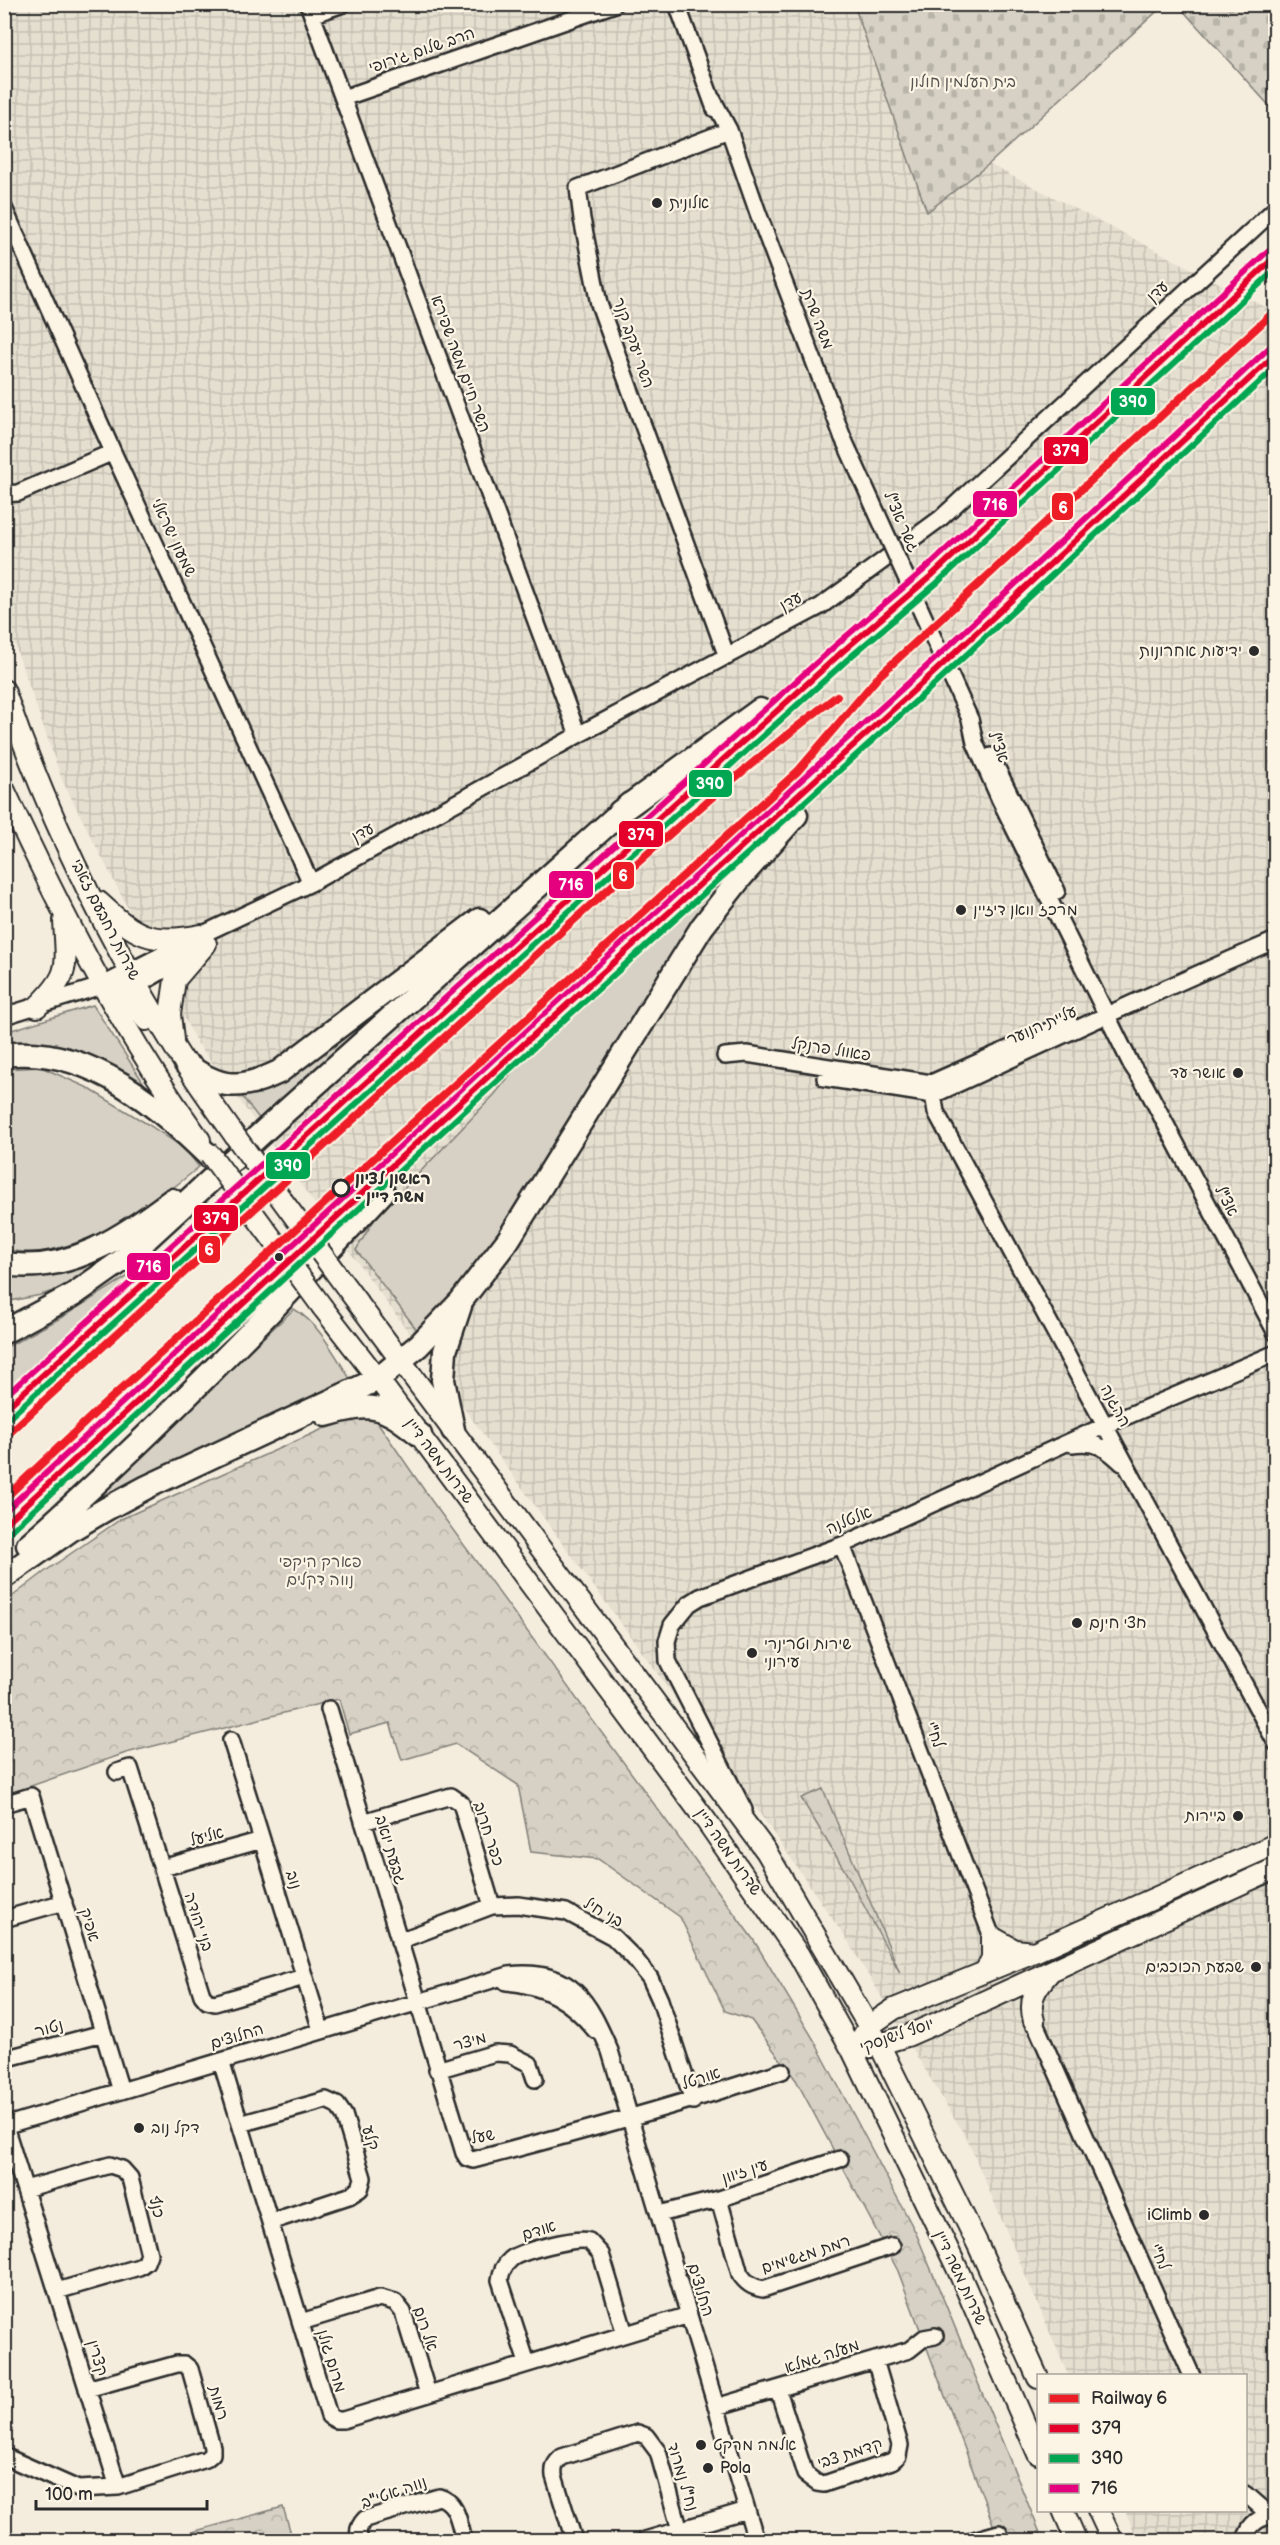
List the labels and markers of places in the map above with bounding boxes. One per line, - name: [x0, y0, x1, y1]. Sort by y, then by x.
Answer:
- place label: אלונית: [669, 194, 709, 213]
- marker: אלונית: [650, 196, 664, 210]
- place label: ידיעות אחרונות: [1139, 642, 1242, 661]
- marker: ידיעות אחרונות: [1247, 644, 1261, 658]
- place label: מרכז וואן דיזיין: [973, 901, 1078, 920]
- marker: מרכז וואן דיזיין: [954, 903, 968, 917]
- place label: אושר עד: [1170, 1064, 1226, 1083]
- marker: אושר עד: [1231, 1066, 1245, 1080]
- place label: ראשון לציון - משה דיין: [355, 1170, 431, 1207]
- marker: ראשון לציון - משה דיין: [332, 1179, 350, 1197]
- unlabelled marker: [273, 1251, 285, 1263]
- place label: חצי חינם: [1089, 1614, 1147, 1633]
- marker: חצי חינם: [1070, 1616, 1084, 1630]
- place label: שירות וטרינרי עירוני: [764, 1635, 851, 1672]
- marker: שירות וטרינרי עירוני: [745, 1646, 759, 1660]
- place label: ביירות: [1184, 1807, 1226, 1826]
- marker: ביירות: [1231, 1809, 1245, 1823]
- place label: שבעת הכוכבים: [1145, 1958, 1244, 1977]
- marker: שבעת הכוכבים: [1249, 1960, 1263, 1974]
- place label: דקל נוב: [151, 2119, 200, 2138]
- marker: דקל נוב: [132, 2121, 146, 2135]
- place label: iClimb: [1147, 2206, 1192, 2225]
- marker: iClimb: [1197, 2208, 1211, 2222]
- place label: אלמה מרקט: [713, 2436, 796, 2455]
- marker: אלמה מרקט: [694, 2438, 708, 2452]
- place label: Pola: [720, 2459, 751, 2478]
- marker: Pola: [701, 2461, 715, 2475]

